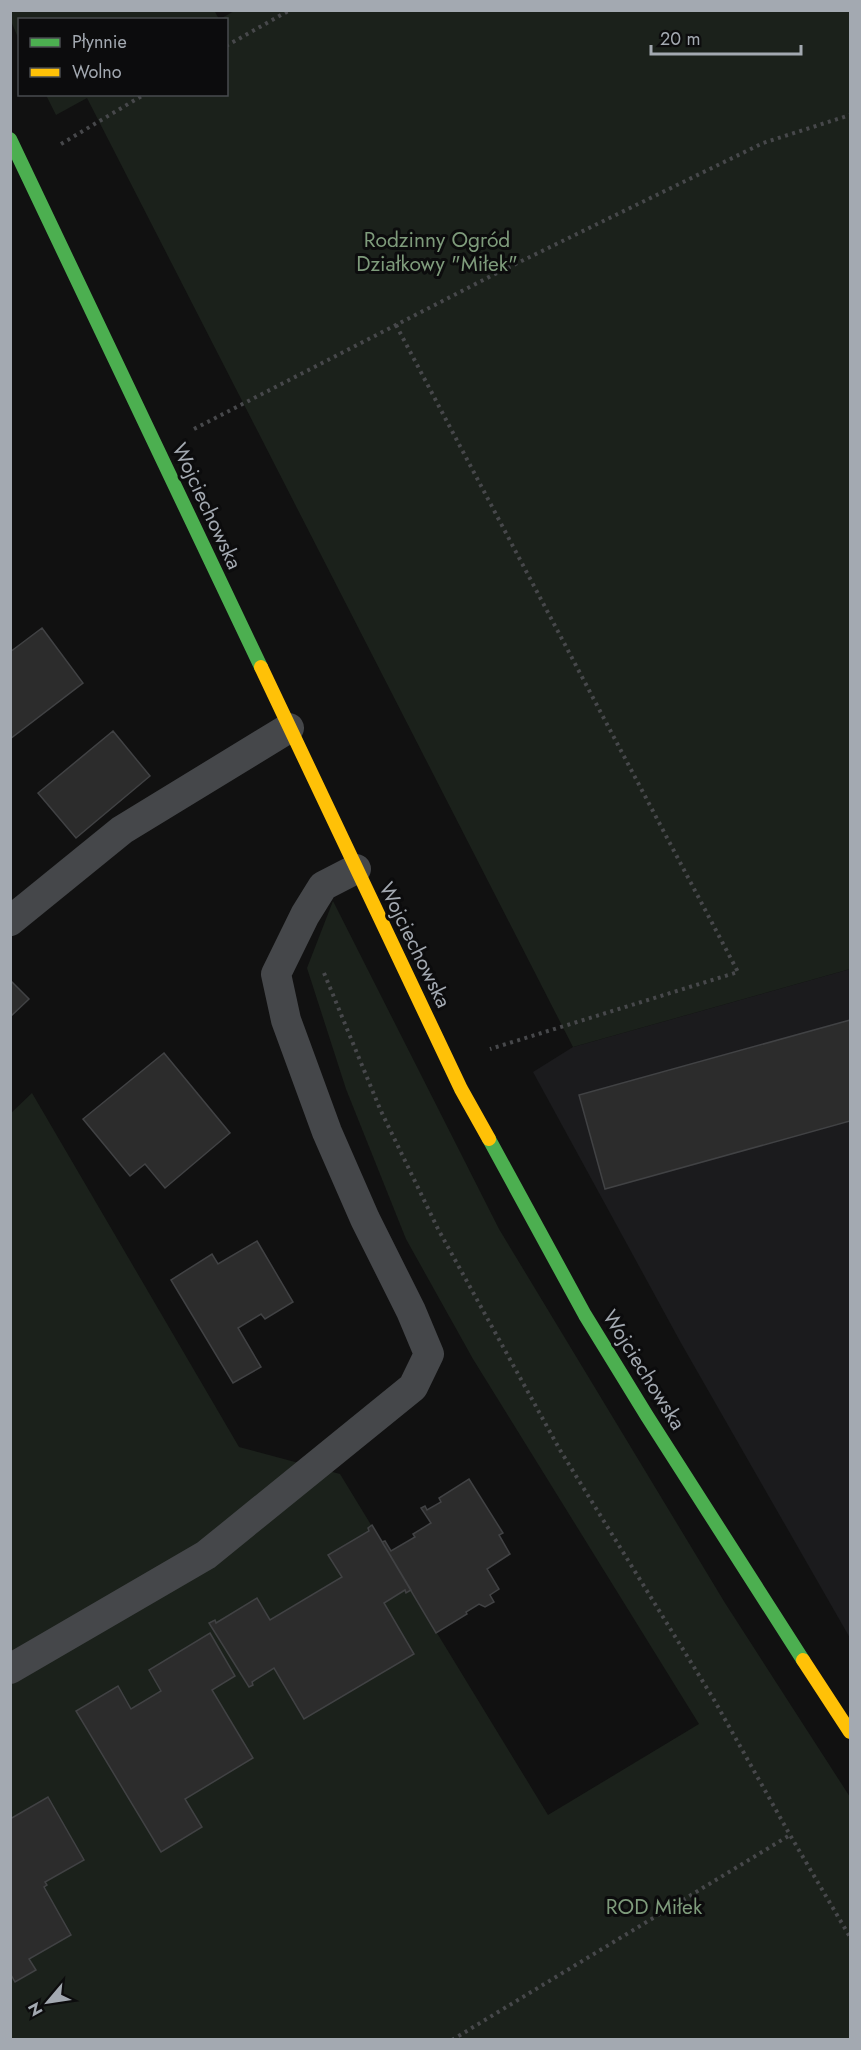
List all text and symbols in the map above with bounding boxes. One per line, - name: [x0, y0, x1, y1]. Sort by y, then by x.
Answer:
- legend: [18, 18, 228, 96]
- scale bar: [651, 18, 801, 56]
- text: 20 m: [660, 26, 700, 52]
- text: Płynnie: [72, 29, 127, 55]
- text: Wolno: [72, 59, 122, 85]
- park label: Rodzinny Ogród Działkowy "Miłek": [356, 225, 518, 279]
- street label: Wojciechowska: [165, 438, 249, 574]
- street label: Wojciechowska: [372, 877, 458, 1013]
- street label: Wojciechowska: [595, 1304, 693, 1436]
- park label: ROD Miłek: [606, 1892, 703, 1922]
- north arrow: [18, 1972, 78, 2032]
- text: N: [22, 1998, 48, 2020]

